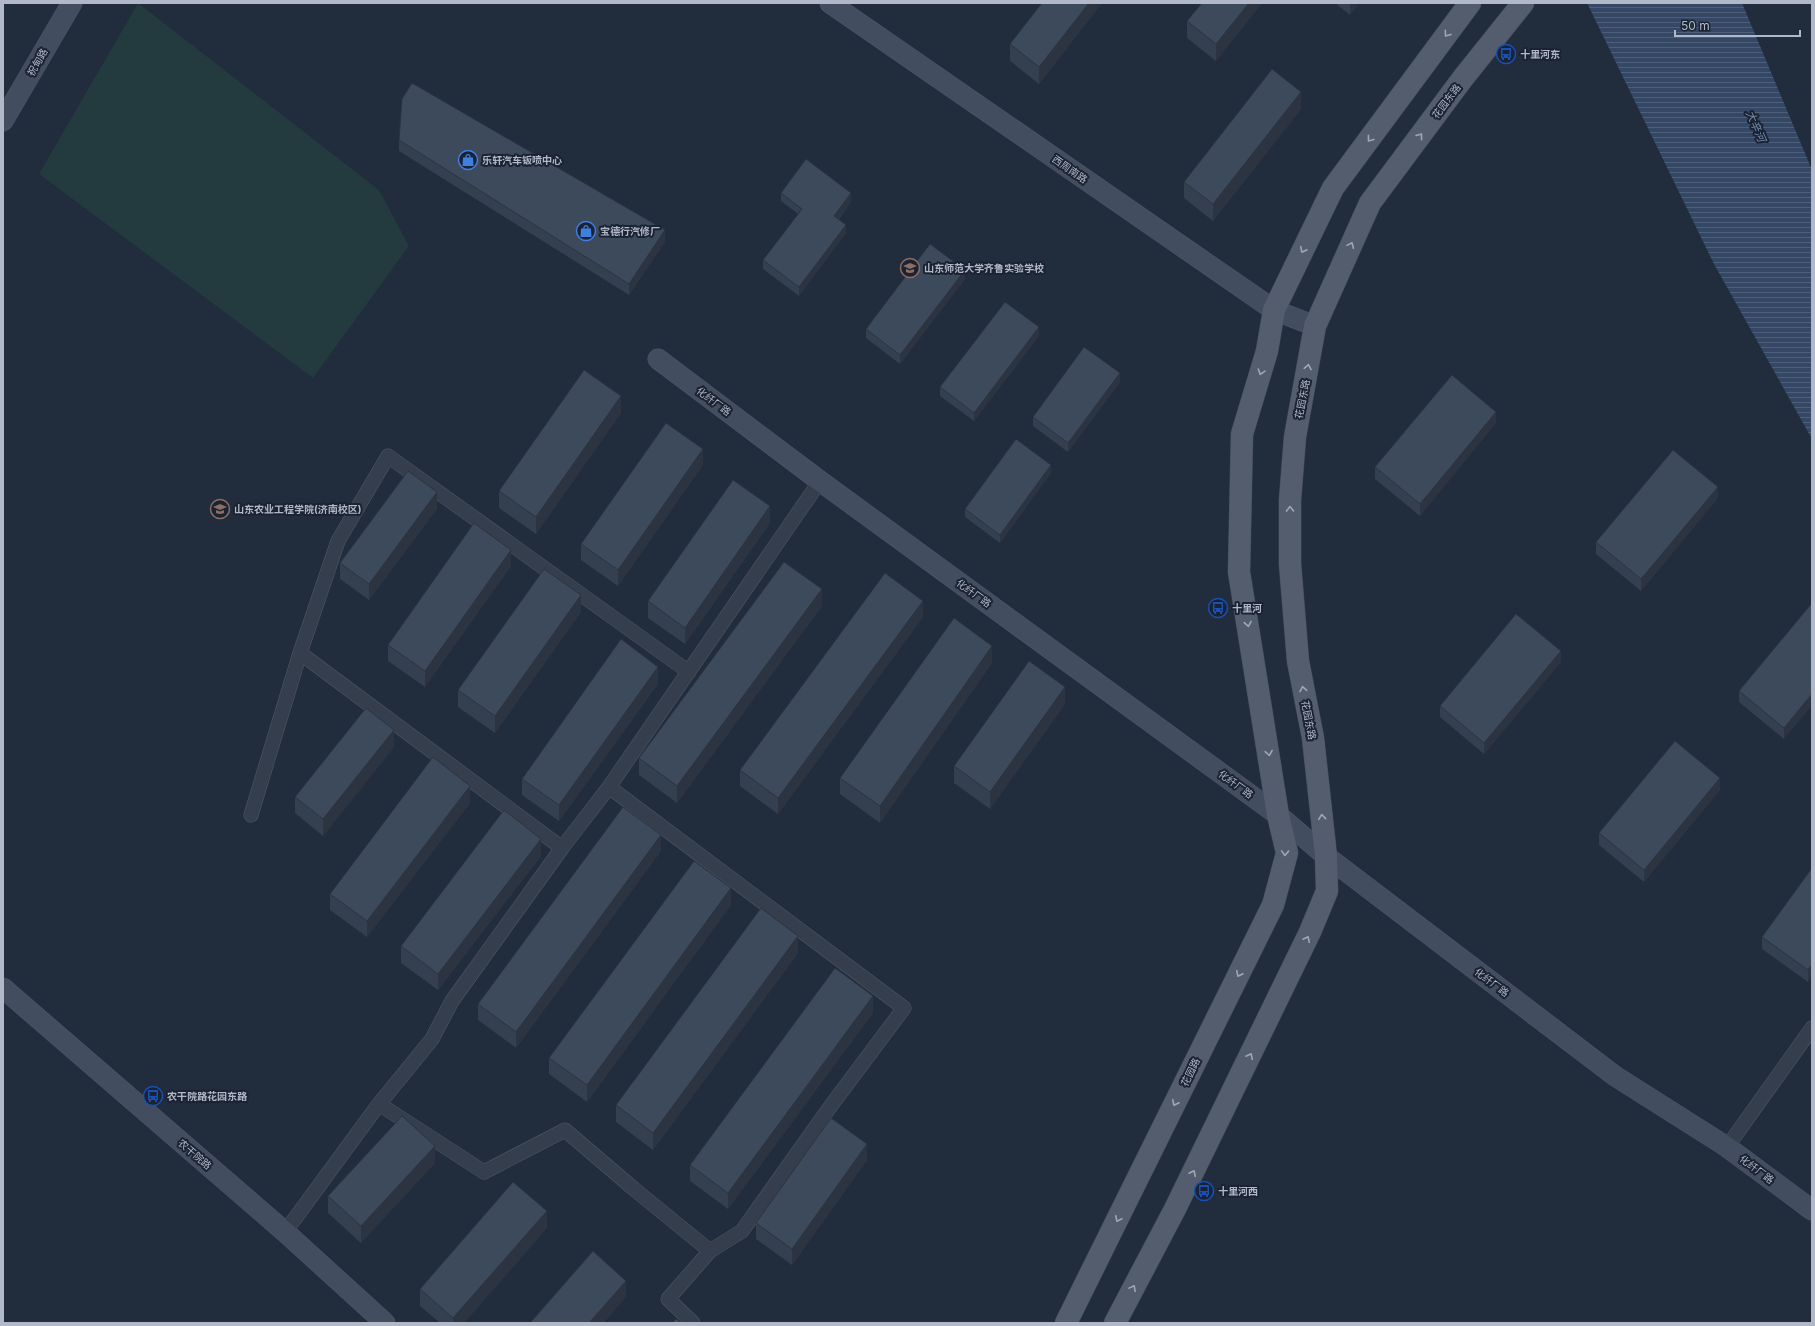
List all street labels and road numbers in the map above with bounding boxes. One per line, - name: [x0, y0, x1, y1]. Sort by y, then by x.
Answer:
- street label: 祝甸路: [24, 46, 50, 78]
- street label: 花园东路: [1429, 81, 1463, 121]
- street label: 西周南路: [1050, 153, 1090, 185]
- street label: 花园东路: [1292, 378, 1312, 420]
- street label: 化纤厂路: [694, 384, 734, 418]
- street label: 化纤厂路: [954, 576, 994, 610]
- street label: 花园东路: [1299, 699, 1319, 741]
- street label: 化纤厂路: [1216, 767, 1256, 801]
- street label: 化纤厂路: [1472, 965, 1512, 999]
- street label: 花园路: [1178, 1056, 1202, 1088]
- street label: 农干院路: [176, 1136, 214, 1172]
- street label: 化纤厂路: [1737, 1152, 1777, 1186]

